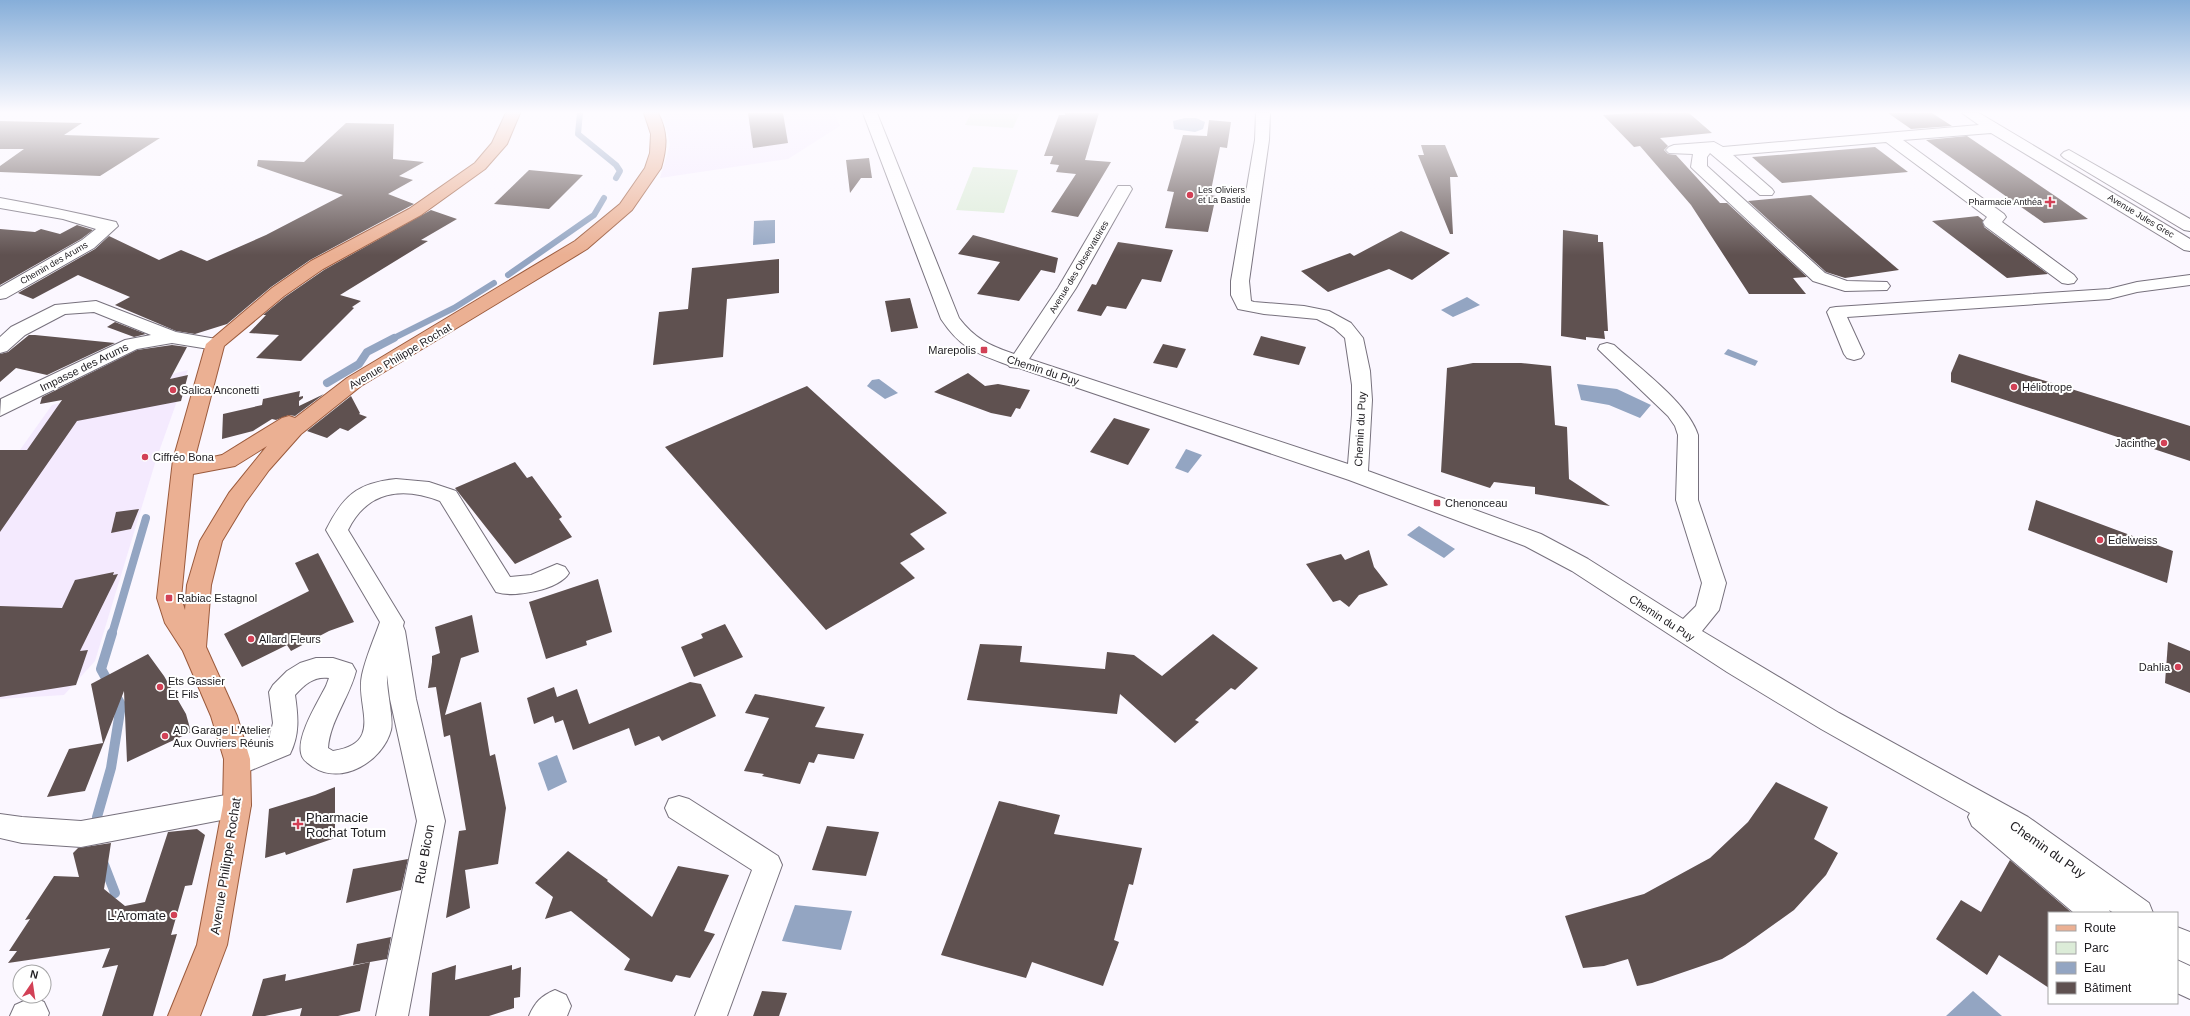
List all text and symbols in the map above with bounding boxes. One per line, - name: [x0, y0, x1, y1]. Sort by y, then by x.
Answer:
- place label: Les Oliviers et La Bastide: [1198, 185, 1251, 205]
- marker: Les Oliviers et La Bastide: [1185, 190, 1195, 200]
- street label: Avenue Jules Grec: [2106, 192, 2177, 240]
- place label: Pharmacie Anthéa: [1968, 197, 2042, 207]
- marker: Pharmacie Anthéa: [2045, 197, 2055, 207]
- street label: Avenue des Observatoires: [1047, 219, 1111, 315]
- street label: Chemin des Arums: [19, 239, 90, 286]
- street label: Avenue Philippe Rochat: [347, 321, 453, 391]
- street label: Impasse des Arums: [38, 340, 130, 394]
- place label: Marepolis: [928, 344, 976, 356]
- marker: Marepolis: [979, 345, 989, 355]
- street label: Chemin du Puy: [1005, 353, 1081, 387]
- place label: Héliotrope: [2022, 381, 2072, 393]
- marker: Héliotrope: [2009, 382, 2019, 392]
- place label: Salica Anconetti: [181, 384, 259, 396]
- marker: Salica Anconetti: [168, 385, 178, 395]
- street label: Chemin du Puy: [1352, 391, 1368, 467]
- place label: Jacinthe: [2115, 437, 2156, 449]
- marker: Jacinthe: [2159, 438, 2169, 448]
- place label: Ciffréo Bona: [153, 451, 215, 463]
- marker: Ciffréo Bona: [140, 452, 150, 462]
- place label: Chenonceau: [1445, 497, 1507, 509]
- marker: Chenonceau: [1432, 498, 1442, 508]
- place label: Edelweiss: [2108, 534, 2158, 546]
- marker: Edelweiss: [2095, 535, 2105, 545]
- place label: Rabiac Estagnol: [177, 592, 257, 604]
- street label: Chemin du Puy: [1627, 592, 1697, 644]
- marker: Rabiac Estagnol: [164, 593, 174, 603]
- place label: Allard Fleurs: [259, 633, 321, 645]
- marker: Allard Fleurs: [246, 634, 256, 644]
- place label: Dahlia: [2139, 661, 2171, 673]
- marker: Dahlia: [2173, 662, 2183, 672]
- place label: Ets Gassier Et Fils: [168, 675, 225, 700]
- marker: Ets Gassier Et Fils: [155, 682, 165, 692]
- place label: AD Garage L'Atelier Aux Ouvriers Réunis: [173, 724, 274, 749]
- marker: AD Garage L'Atelier Aux Ouvriers Réunis: [160, 731, 170, 741]
- street label: Avenue Philippe Rochat: [207, 796, 244, 936]
- place label: Pharmacie Rochat Totum: [306, 810, 386, 840]
- street label: Chemin du Puy: [2007, 818, 2089, 881]
- marker: Pharmacie Rochat Totum: [293, 819, 303, 829]
- street label: Rue Bicon: [412, 823, 437, 885]
- place label: L'Aromate: [107, 908, 166, 923]
- marker: L'Aromate: [169, 910, 179, 920]
- legend: [2048, 912, 2178, 1004]
- text: Route: [2084, 921, 2116, 935]
- text: Parc: [2084, 941, 2109, 955]
- text: Eau: [2084, 961, 2105, 975]
- north arrow: [12, 964, 52, 1004]
- text: N: [29, 968, 40, 981]
- text: Bâtiment: [2084, 981, 2132, 995]

